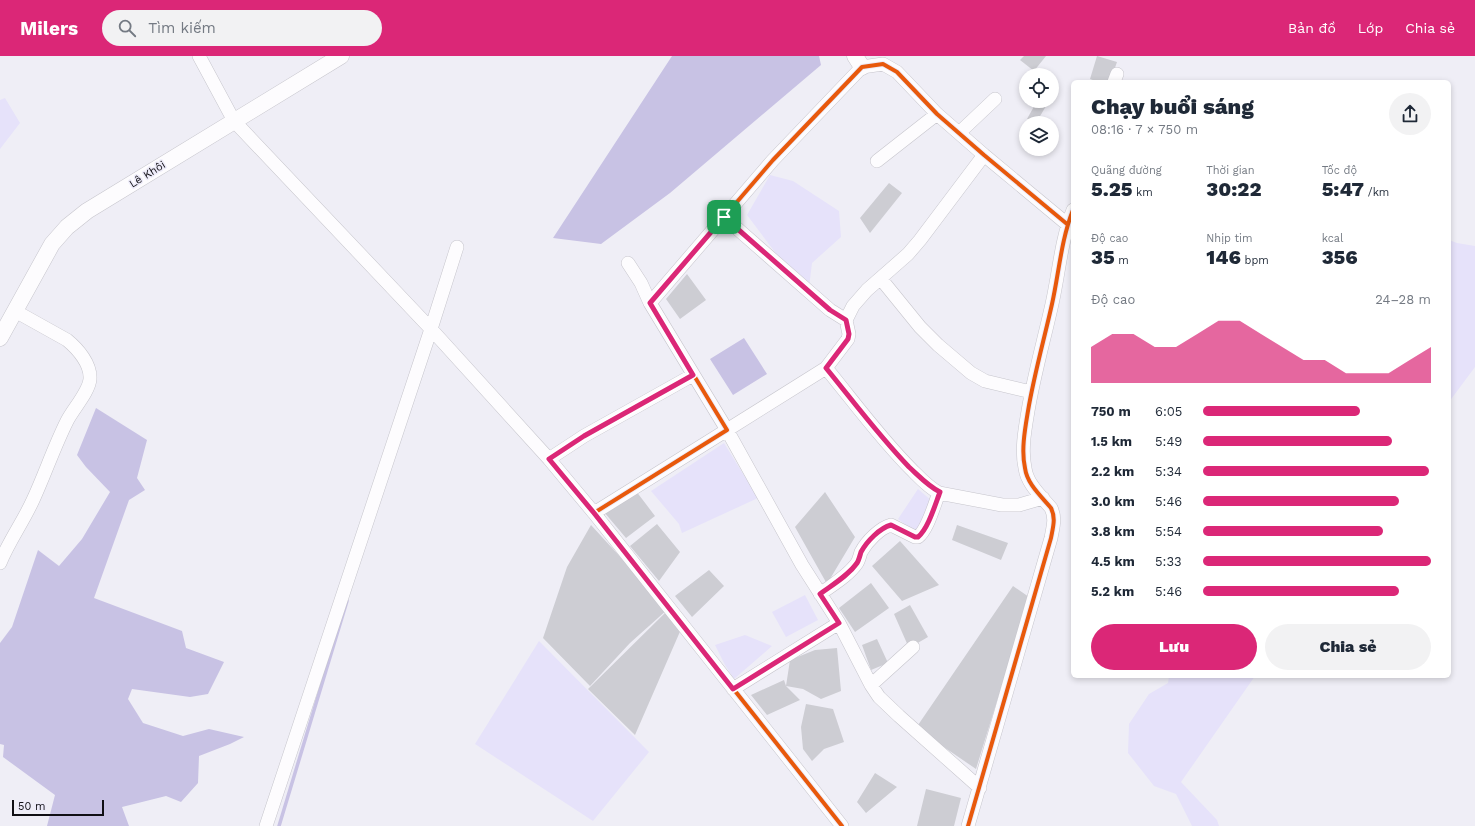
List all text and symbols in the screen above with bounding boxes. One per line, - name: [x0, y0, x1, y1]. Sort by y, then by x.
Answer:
- search box: [102, 10, 382, 46]
- text: Milers: [20, 17, 78, 40]
- icon: search: [116, 17, 138, 39]
- text: Tìm kiếm: [148, 19, 216, 37]
- text: Bản đồ: [1288, 20, 1336, 36]
- text: Lớp: [1358, 20, 1383, 36]
- text: Chia sẻ: [1405, 20, 1455, 36]
- map controls: [1019, 68, 1059, 156]
- button: locate: [1019, 68, 1059, 108]
- button: share: [1389, 93, 1431, 135]
- text: Chạy buổi sáng: [1091, 94, 1254, 119]
- button: layers: [1019, 116, 1059, 156]
- text: 08:16 · 7 × 750 m: [1091, 122, 1198, 137]
- street label: Lê Khôi: [127, 158, 168, 191]
- text: Quãng đường: [1091, 164, 1162, 177]
- text: Thời gian: [1206, 164, 1255, 177]
- text: Tốc độ: [1322, 164, 1357, 177]
- text: 5.25: [1091, 177, 1132, 201]
- text: 30:22: [1206, 177, 1261, 201]
- text: 5:47: [1322, 177, 1364, 201]
- text: km: [1132, 186, 1153, 199]
- text: /km: [1364, 186, 1389, 199]
- pin: [707, 200, 741, 234]
- icon: arrive: [713, 206, 735, 228]
- text: Độ cao: [1091, 232, 1128, 245]
- text: Nhịp tim: [1206, 232, 1253, 245]
- text: kcal: [1322, 232, 1343, 245]
- text: 35: [1091, 245, 1115, 269]
- text: 146: [1206, 245, 1241, 269]
- text: 356: [1322, 245, 1358, 269]
- text: m: [1115, 254, 1129, 267]
- text: bpm: [1241, 254, 1269, 267]
- text: Độ cao: [1091, 292, 1135, 307]
- text: 24–28 m: [1375, 292, 1431, 307]
- text: 750 m: [1091, 404, 1131, 419]
- text: 6:05: [1155, 404, 1182, 419]
- text: 1.5 km: [1091, 434, 1132, 449]
- text: 5:49: [1155, 434, 1182, 449]
- text: 2.2 km: [1091, 464, 1134, 479]
- text: 5:34: [1155, 464, 1182, 479]
- text: 3.0 km: [1091, 494, 1135, 509]
- text: 5:46: [1155, 494, 1182, 509]
- text: 3.8 km: [1091, 524, 1135, 539]
- text: 5:54: [1155, 524, 1182, 539]
- text: 4.5 km: [1091, 554, 1135, 569]
- text: 5:33: [1155, 554, 1182, 569]
- text: 5.2 km: [1091, 584, 1134, 599]
- text: 5:46: [1155, 584, 1182, 599]
- button: Lưu: [1091, 624, 1257, 670]
- button: Chia sẻ: [1265, 624, 1431, 670]
- scale bar: [12, 798, 104, 817]
- text: 50 m: [18, 800, 45, 813]

